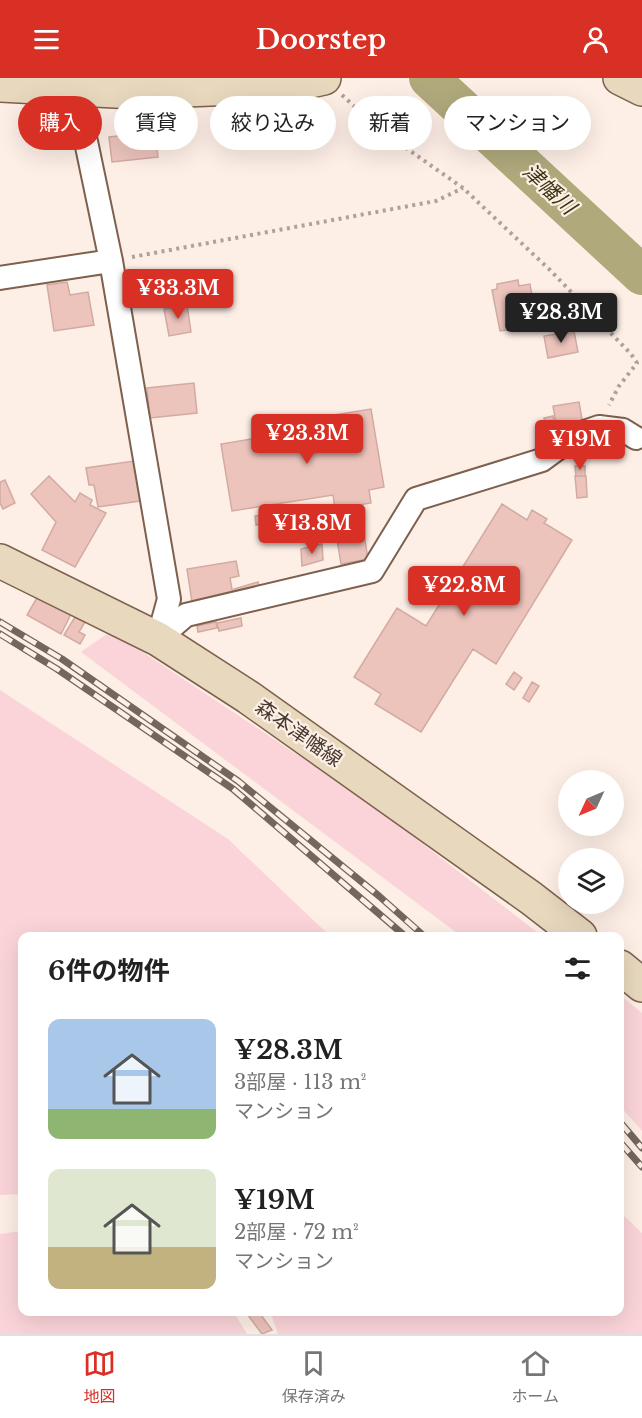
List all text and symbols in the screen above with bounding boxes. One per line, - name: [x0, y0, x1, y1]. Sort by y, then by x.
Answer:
- icon: menu: [30, 23, 63, 56]
- text: Doorstep: [256, 23, 386, 56]
- icon: person: [579, 23, 612, 56]
- chip: 購入: [18, 96, 102, 150]
- chip: 賃貸: [114, 96, 198, 150]
- chip: 絞り込み: [210, 96, 336, 150]
- chip: 新着: [348, 96, 432, 150]
- chip: マンション: [444, 96, 591, 150]
- water label: 津幡川: [517, 158, 582, 221]
- pin: ¥33.3M: [129, 269, 227, 320]
- text: ¥33.3M: [136, 276, 220, 300]
- pin: ¥28.3M: [512, 293, 610, 344]
- text: ¥28.3M: [519, 300, 603, 324]
- pin: ¥23.3M: [258, 414, 356, 465]
- pin: ¥19M: [544, 420, 616, 471]
- text: ¥23.3M: [265, 421, 349, 445]
- text: ¥19M: [549, 427, 611, 451]
- pin: ¥13.8M: [263, 504, 361, 555]
- text: ¥13.8M: [272, 511, 352, 535]
- pin: ¥22.8M: [415, 566, 513, 617]
- text: ¥22.8M: [422, 573, 506, 597]
- street label: 森本津幡線: [251, 694, 347, 772]
- north arrow: [558, 770, 624, 836]
- map controls: [558, 770, 624, 914]
- button: layers: [558, 848, 624, 914]
- icon: filters: [561, 952, 594, 985]
- text: 6件の物件: [48, 955, 170, 987]
- text: ¥28.3M: [234, 1034, 343, 1066]
- icon: home: [96, 1043, 168, 1115]
- text: 3部屋 · 113 m²: [234, 1070, 367, 1094]
- text: マンション: [234, 1099, 334, 1123]
- text: ¥19M: [234, 1184, 315, 1216]
- icon: home: [96, 1193, 168, 1265]
- text: 2部屋 · 72 m²: [234, 1220, 359, 1244]
- text: マンション: [234, 1249, 334, 1273]
- tab: 地図: [83, 1347, 116, 1407]
- tab: 保存済み: [282, 1347, 346, 1407]
- tab: ホーム: [512, 1347, 559, 1407]

